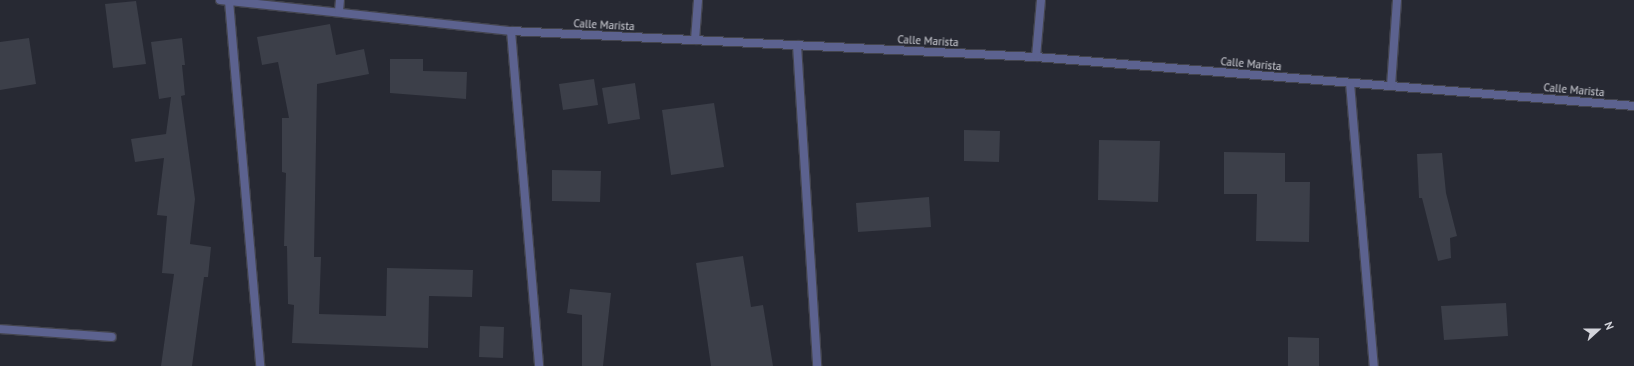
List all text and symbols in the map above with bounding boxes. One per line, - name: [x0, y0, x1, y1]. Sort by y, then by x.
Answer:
- street label: Calle Marista: [573, 17, 635, 33]
- street label: Calle Marista: [897, 33, 959, 49]
- street label: Calle Marista: [1220, 55, 1282, 73]
- street label: Calle Marista: [1543, 81, 1605, 99]
- north arrow: [1578, 310, 1618, 350]
- text: N: [1601, 320, 1617, 332]

